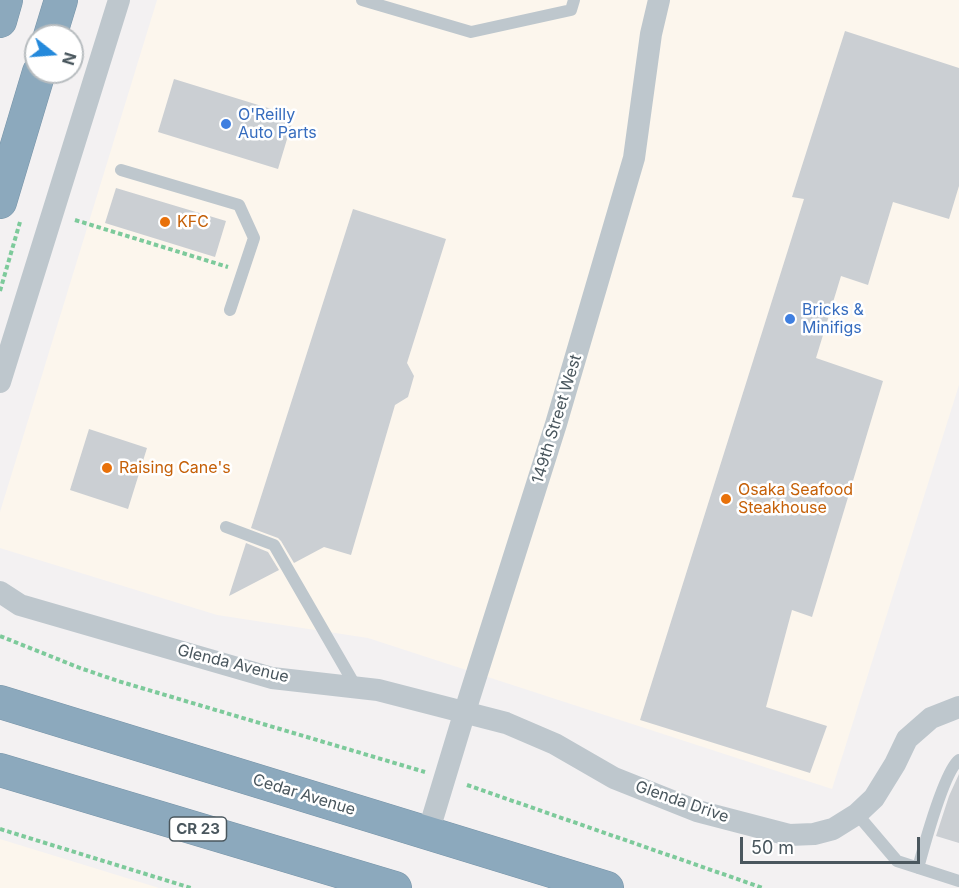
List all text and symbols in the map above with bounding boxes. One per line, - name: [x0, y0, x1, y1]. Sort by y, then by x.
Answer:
- north arrow: [24, 24, 84, 84]
- text: N: [58, 50, 81, 67]
- place label: O'Reilly Auto Parts: [238, 105, 317, 143]
- marker: O'Reilly Auto Parts: [219, 117, 233, 131]
- place label: KFC: [177, 212, 209, 232]
- marker: KFC: [158, 215, 172, 229]
- place label: Bricks & Minifigs: [802, 300, 864, 338]
- marker: Bricks & Minifigs: [783, 312, 797, 326]
- street label: 149th Street West: [528, 352, 586, 486]
- place label: Raising Cane's: [119, 458, 231, 478]
- marker: Raising Cane's: [100, 461, 114, 475]
- place label: Osaka Seafood Steakhouse: [738, 480, 853, 518]
- marker: Osaka Seafood Steakhouse: [719, 492, 733, 506]
- street label: Glenda Avenue: [175, 641, 291, 687]
- street label: Cedar Avenue: [250, 770, 358, 820]
- street label: Glenda Drive: [633, 777, 731, 827]
- road number: CR 23: [170, 817, 226, 841]
- scale bar: [743, 825, 923, 863]
- text: 50 m: [751, 837, 794, 858]

